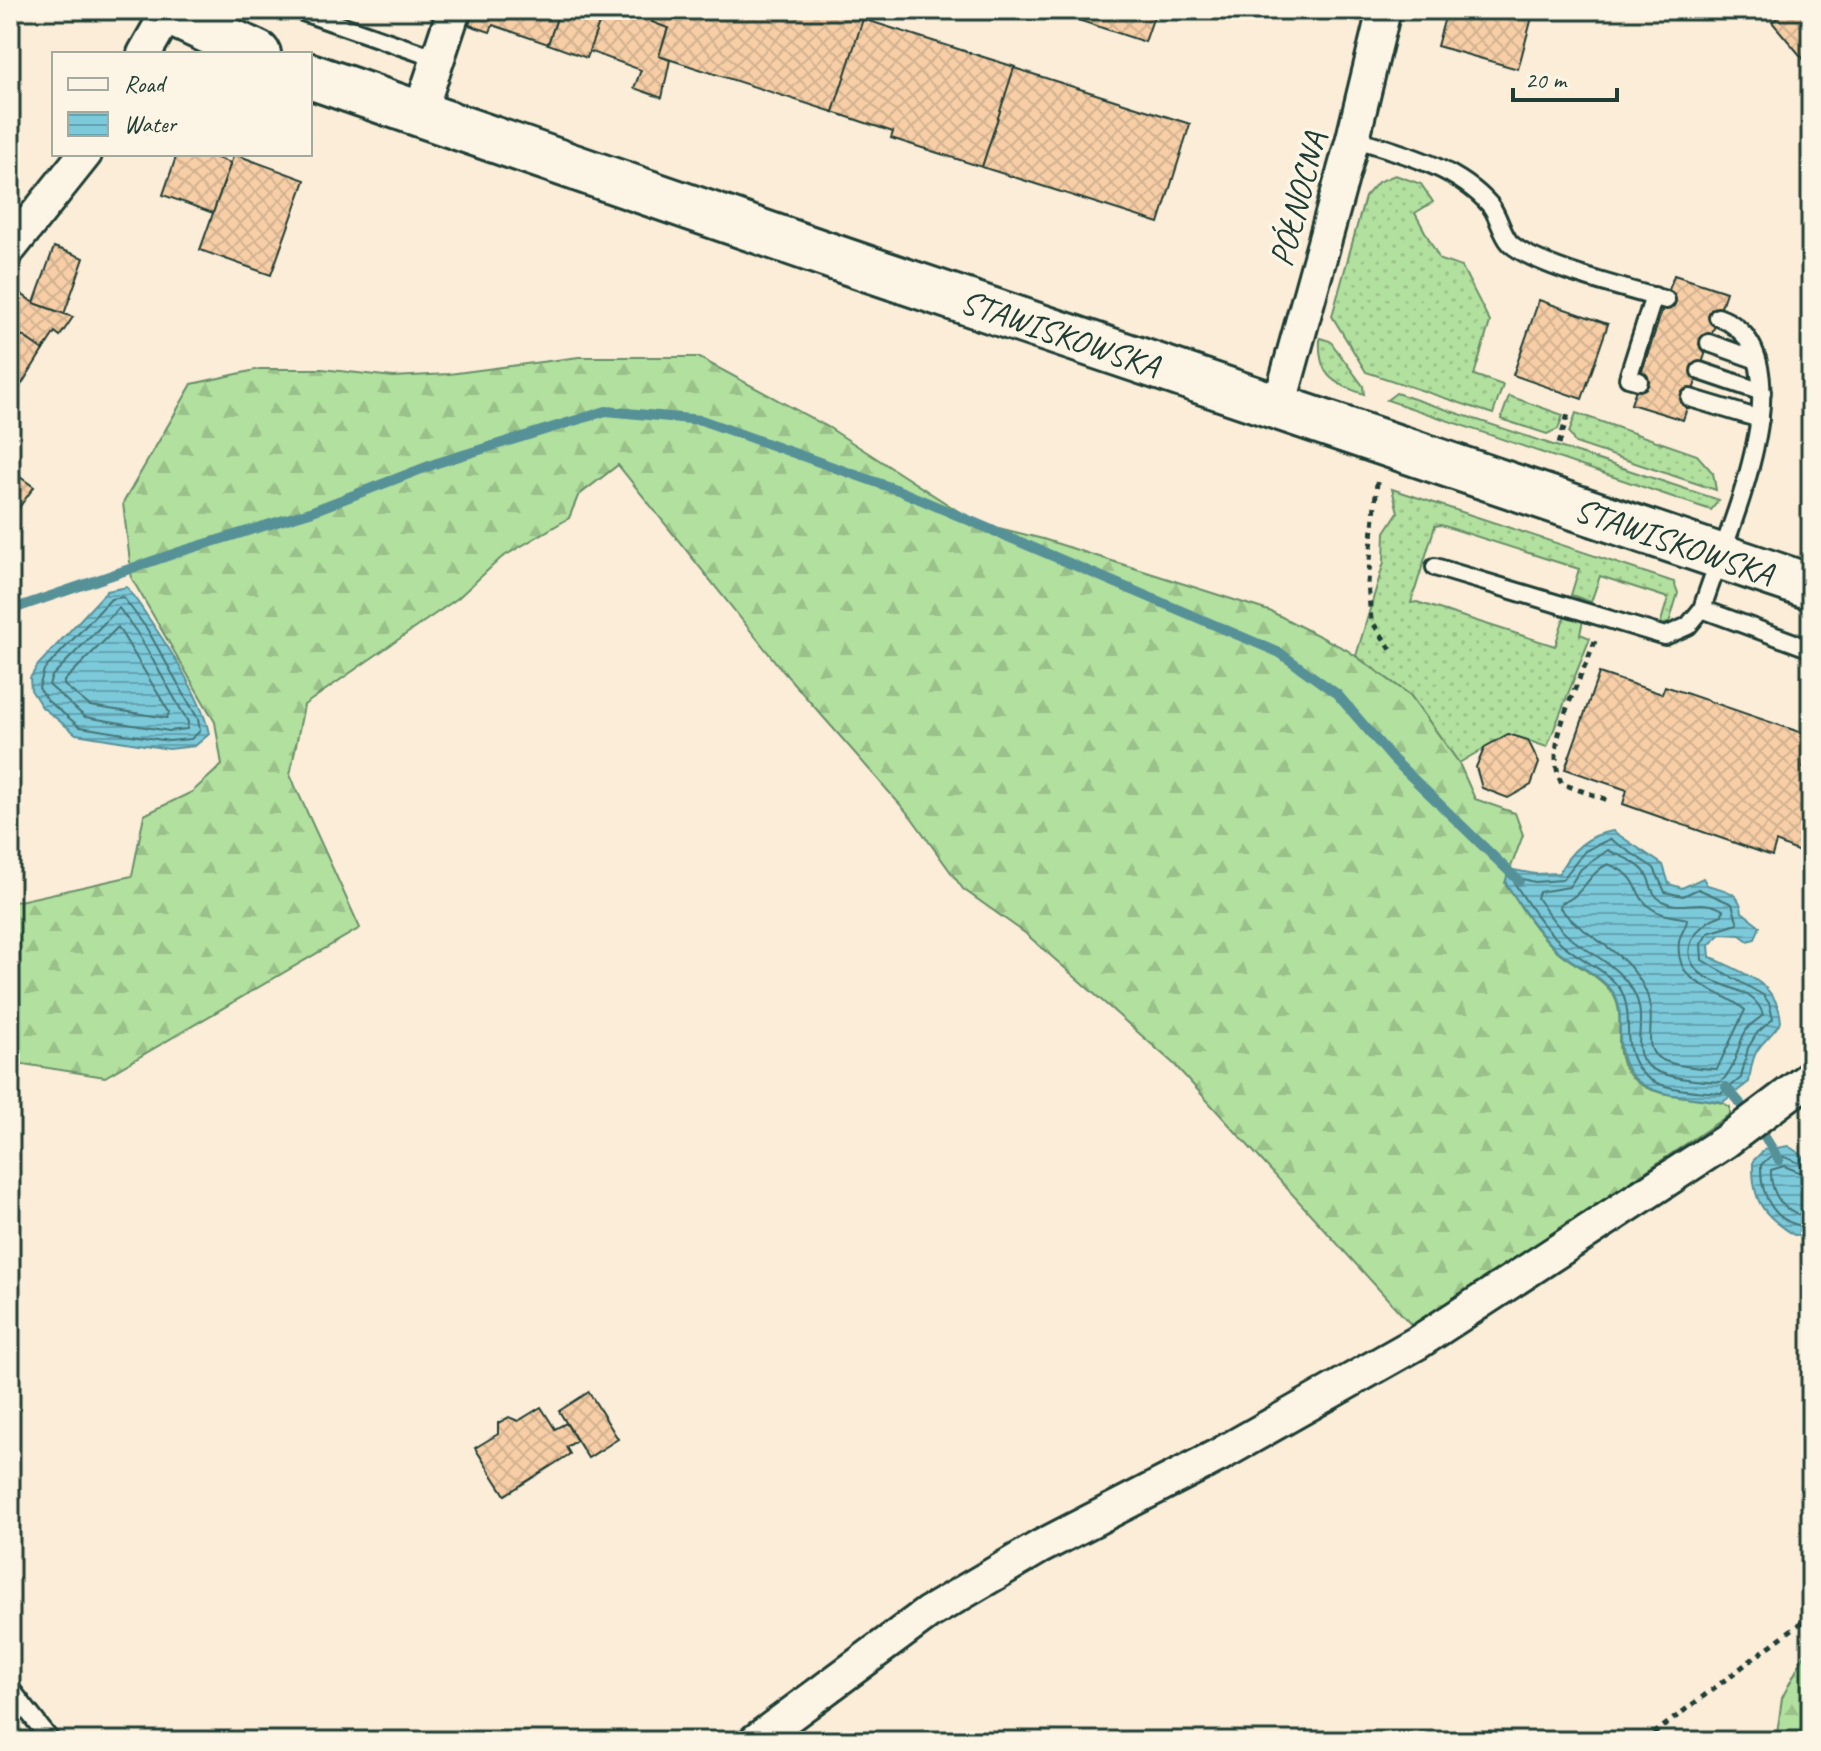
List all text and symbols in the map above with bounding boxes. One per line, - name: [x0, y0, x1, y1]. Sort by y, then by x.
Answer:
- legend: [52, 52, 312, 156]
- scale bar: [1513, 52, 1617, 102]
- text: 20 m: [1525, 65, 1568, 95]
- text: Road: [124, 69, 168, 99]
- text: Water: [124, 109, 179, 139]
- street label: PÓŁNOCNA: [1259, 126, 1336, 271]
- street label: STAWISKOWSKA: [955, 279, 1167, 388]
- street label: STAWISKOWSKA: [1569, 487, 1781, 596]

